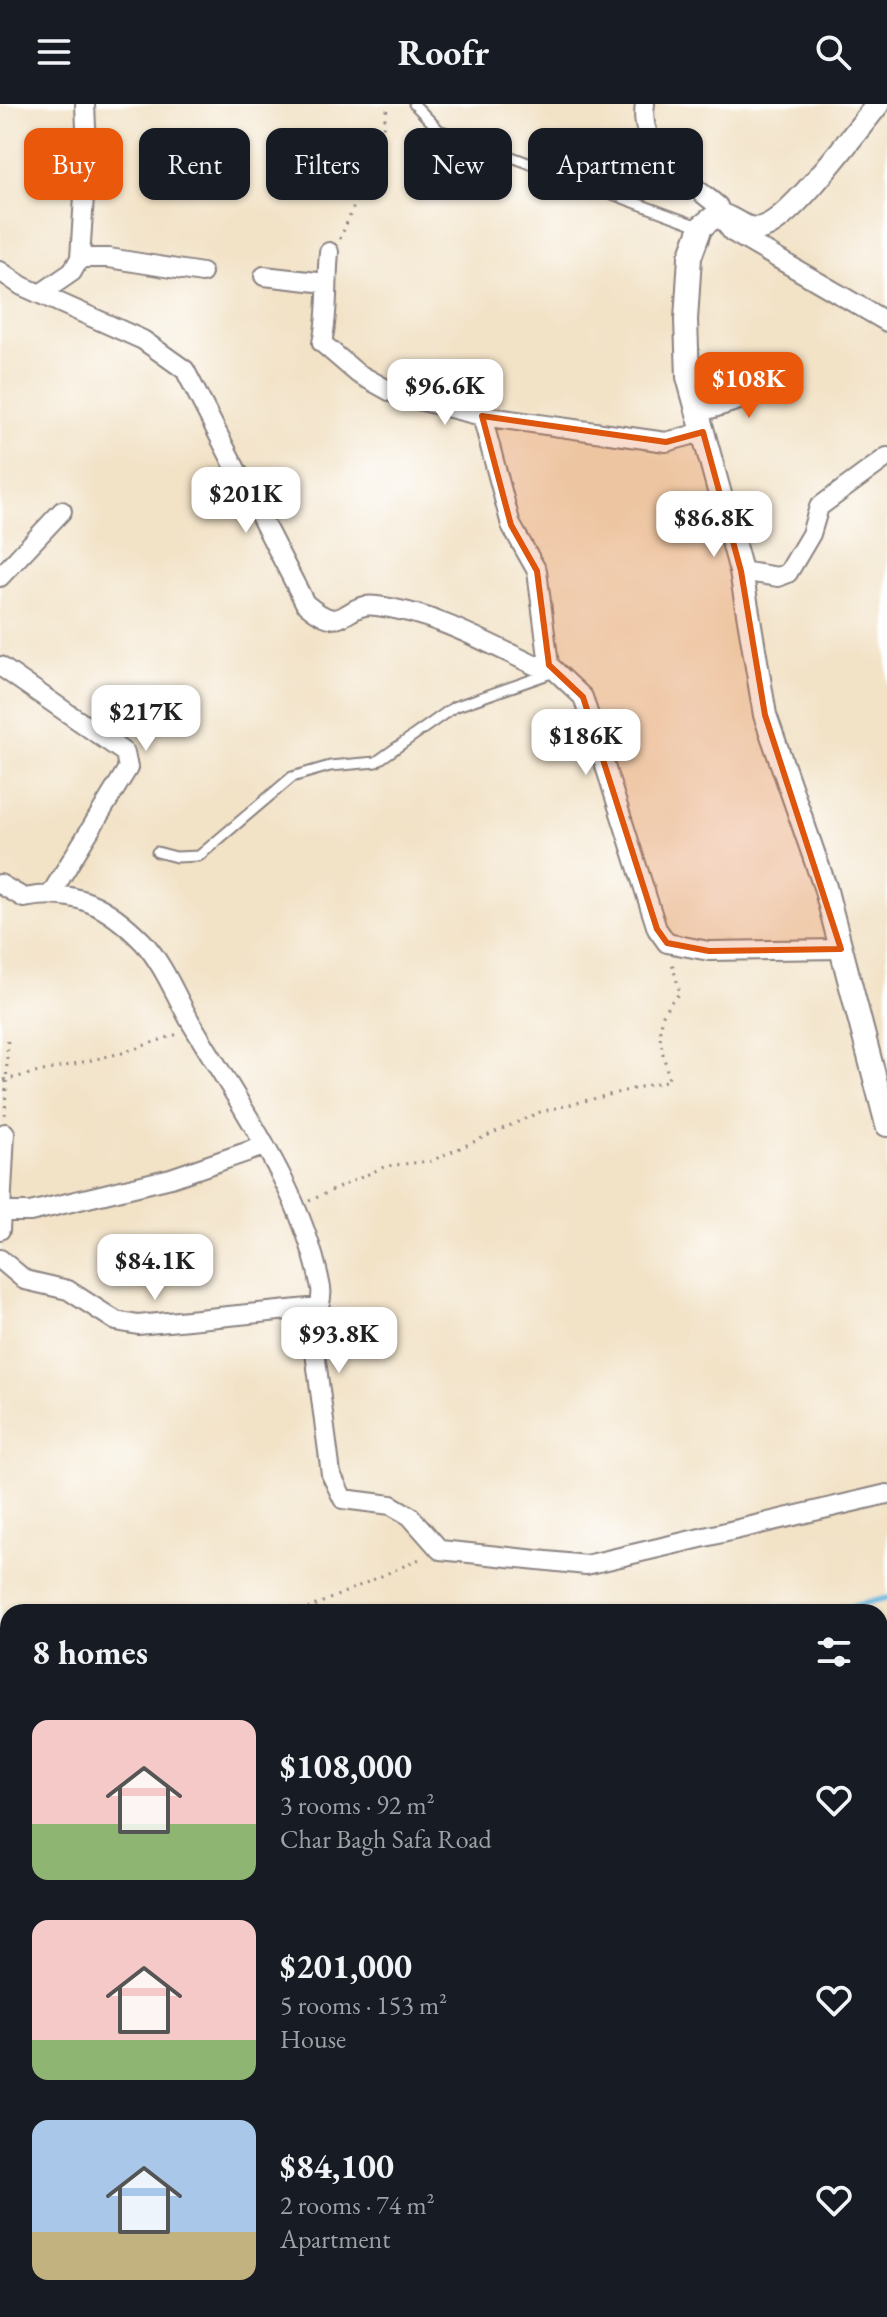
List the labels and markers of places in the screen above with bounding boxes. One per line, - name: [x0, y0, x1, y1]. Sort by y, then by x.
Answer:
- pin: $108K: [693, 352, 805, 420]
- pin: $96.6K: [380, 359, 510, 427]
- pin: $201K: [190, 467, 302, 535]
- pin: $86.8K: [649, 491, 779, 559]
- pin: $217K: [90, 685, 202, 753]
- pin: $186K: [530, 709, 642, 777]
- pin: $84.1K: [90, 1234, 220, 1302]
- pin: $93.8K: [274, 1307, 404, 1375]

